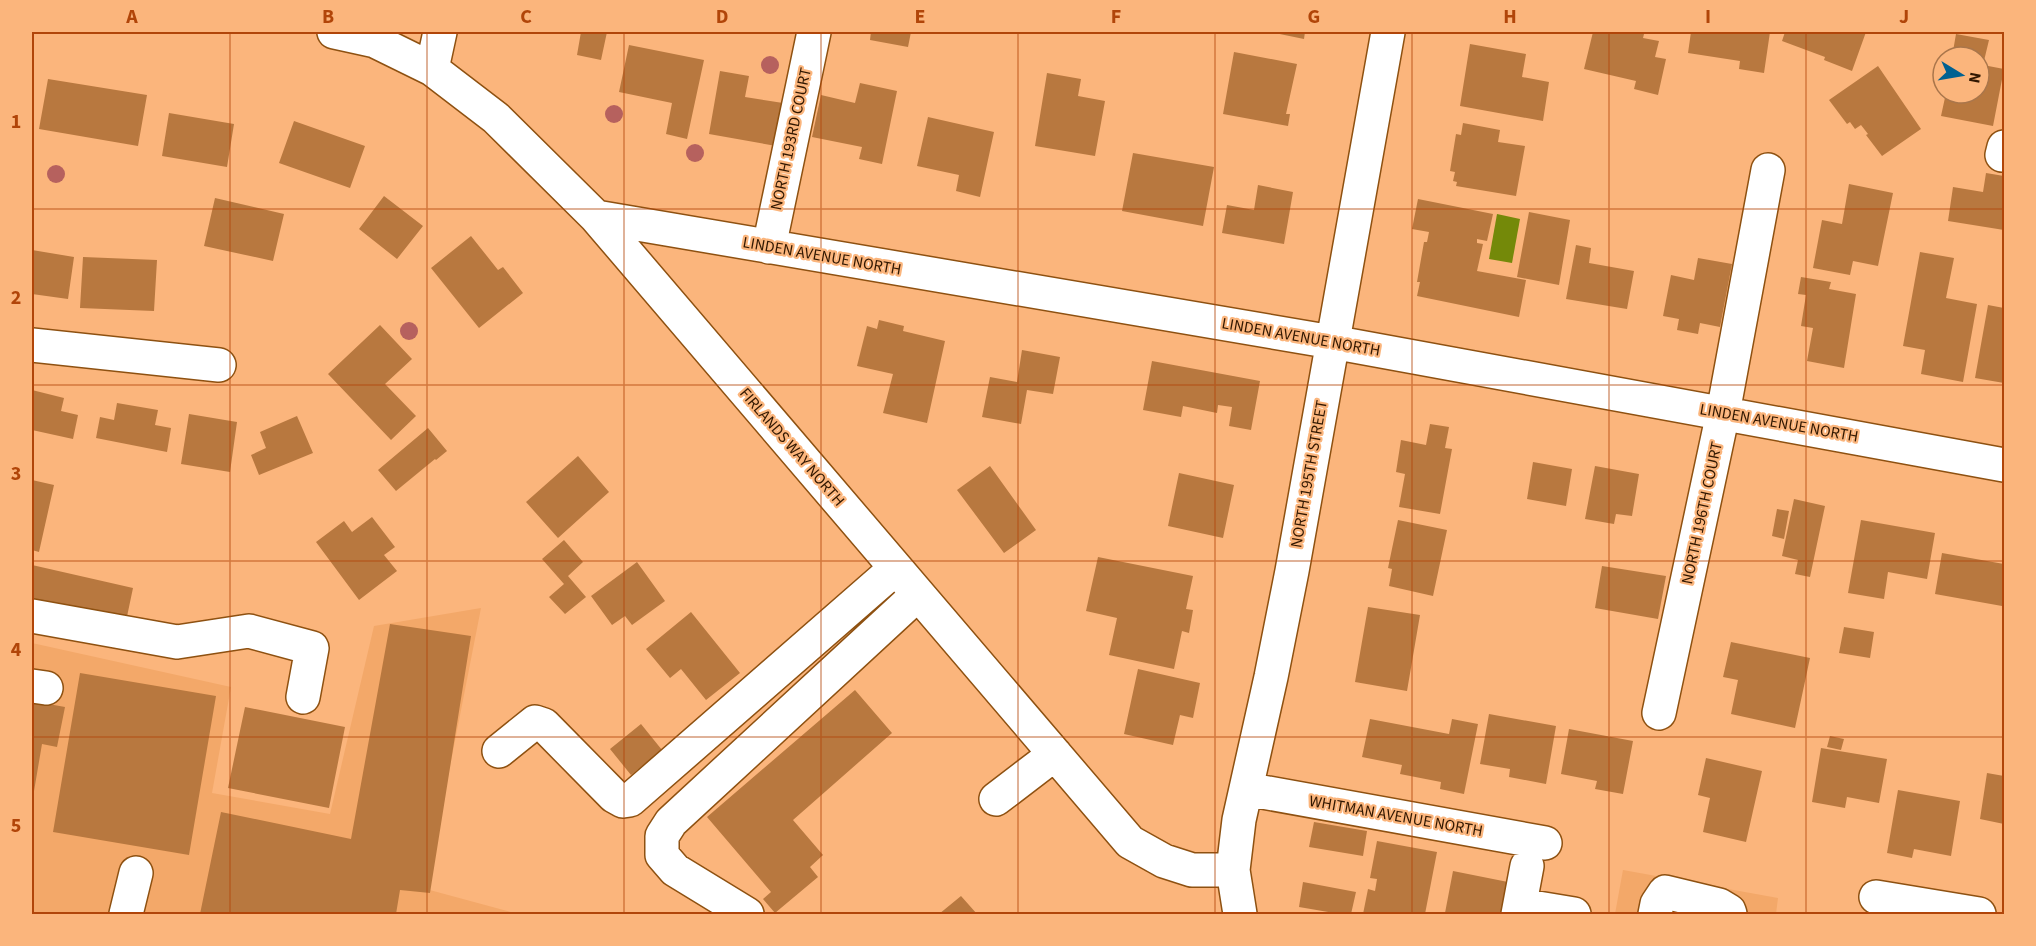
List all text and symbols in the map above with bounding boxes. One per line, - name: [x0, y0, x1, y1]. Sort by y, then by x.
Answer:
- text: A: [125, 3, 138, 31]
- text: B: [322, 3, 334, 31]
- text: C: [520, 3, 532, 31]
- text: D: [716, 3, 728, 31]
- text: E: [915, 3, 925, 31]
- text: F: [1111, 3, 1121, 31]
- text: G: [1308, 3, 1320, 31]
- text: H: [1503, 3, 1517, 31]
- text: I: [1705, 3, 1711, 31]
- text: J: [1899, 3, 1909, 31]
- north arrow: [1931, 45, 1991, 105]
- street label: NORTH 193RD COURT: [765, 65, 817, 212]
- text: N: [1963, 70, 1987, 85]
- text: 1: [11, 108, 21, 136]
- street label: LINDEN AVENUE NORTH: [741, 231, 903, 281]
- text: 2: [11, 284, 21, 312]
- street label: LINDEN AVENUE NORTH: [1220, 312, 1382, 362]
- street label: FIRLANDS WAY NORTH: [734, 383, 850, 511]
- street label: NORTH 195TH STREET: [1285, 398, 1333, 550]
- street label: LINDEN AVENUE NORTH: [1698, 398, 1860, 448]
- street label: NORTH 196TH COURT: [1676, 439, 1728, 586]
- text: 3: [11, 460, 21, 488]
- text: 4: [11, 636, 22, 664]
- street label: WHITMAN AVENUE NORTH: [1307, 790, 1485, 842]
- text: 5: [11, 812, 21, 840]

